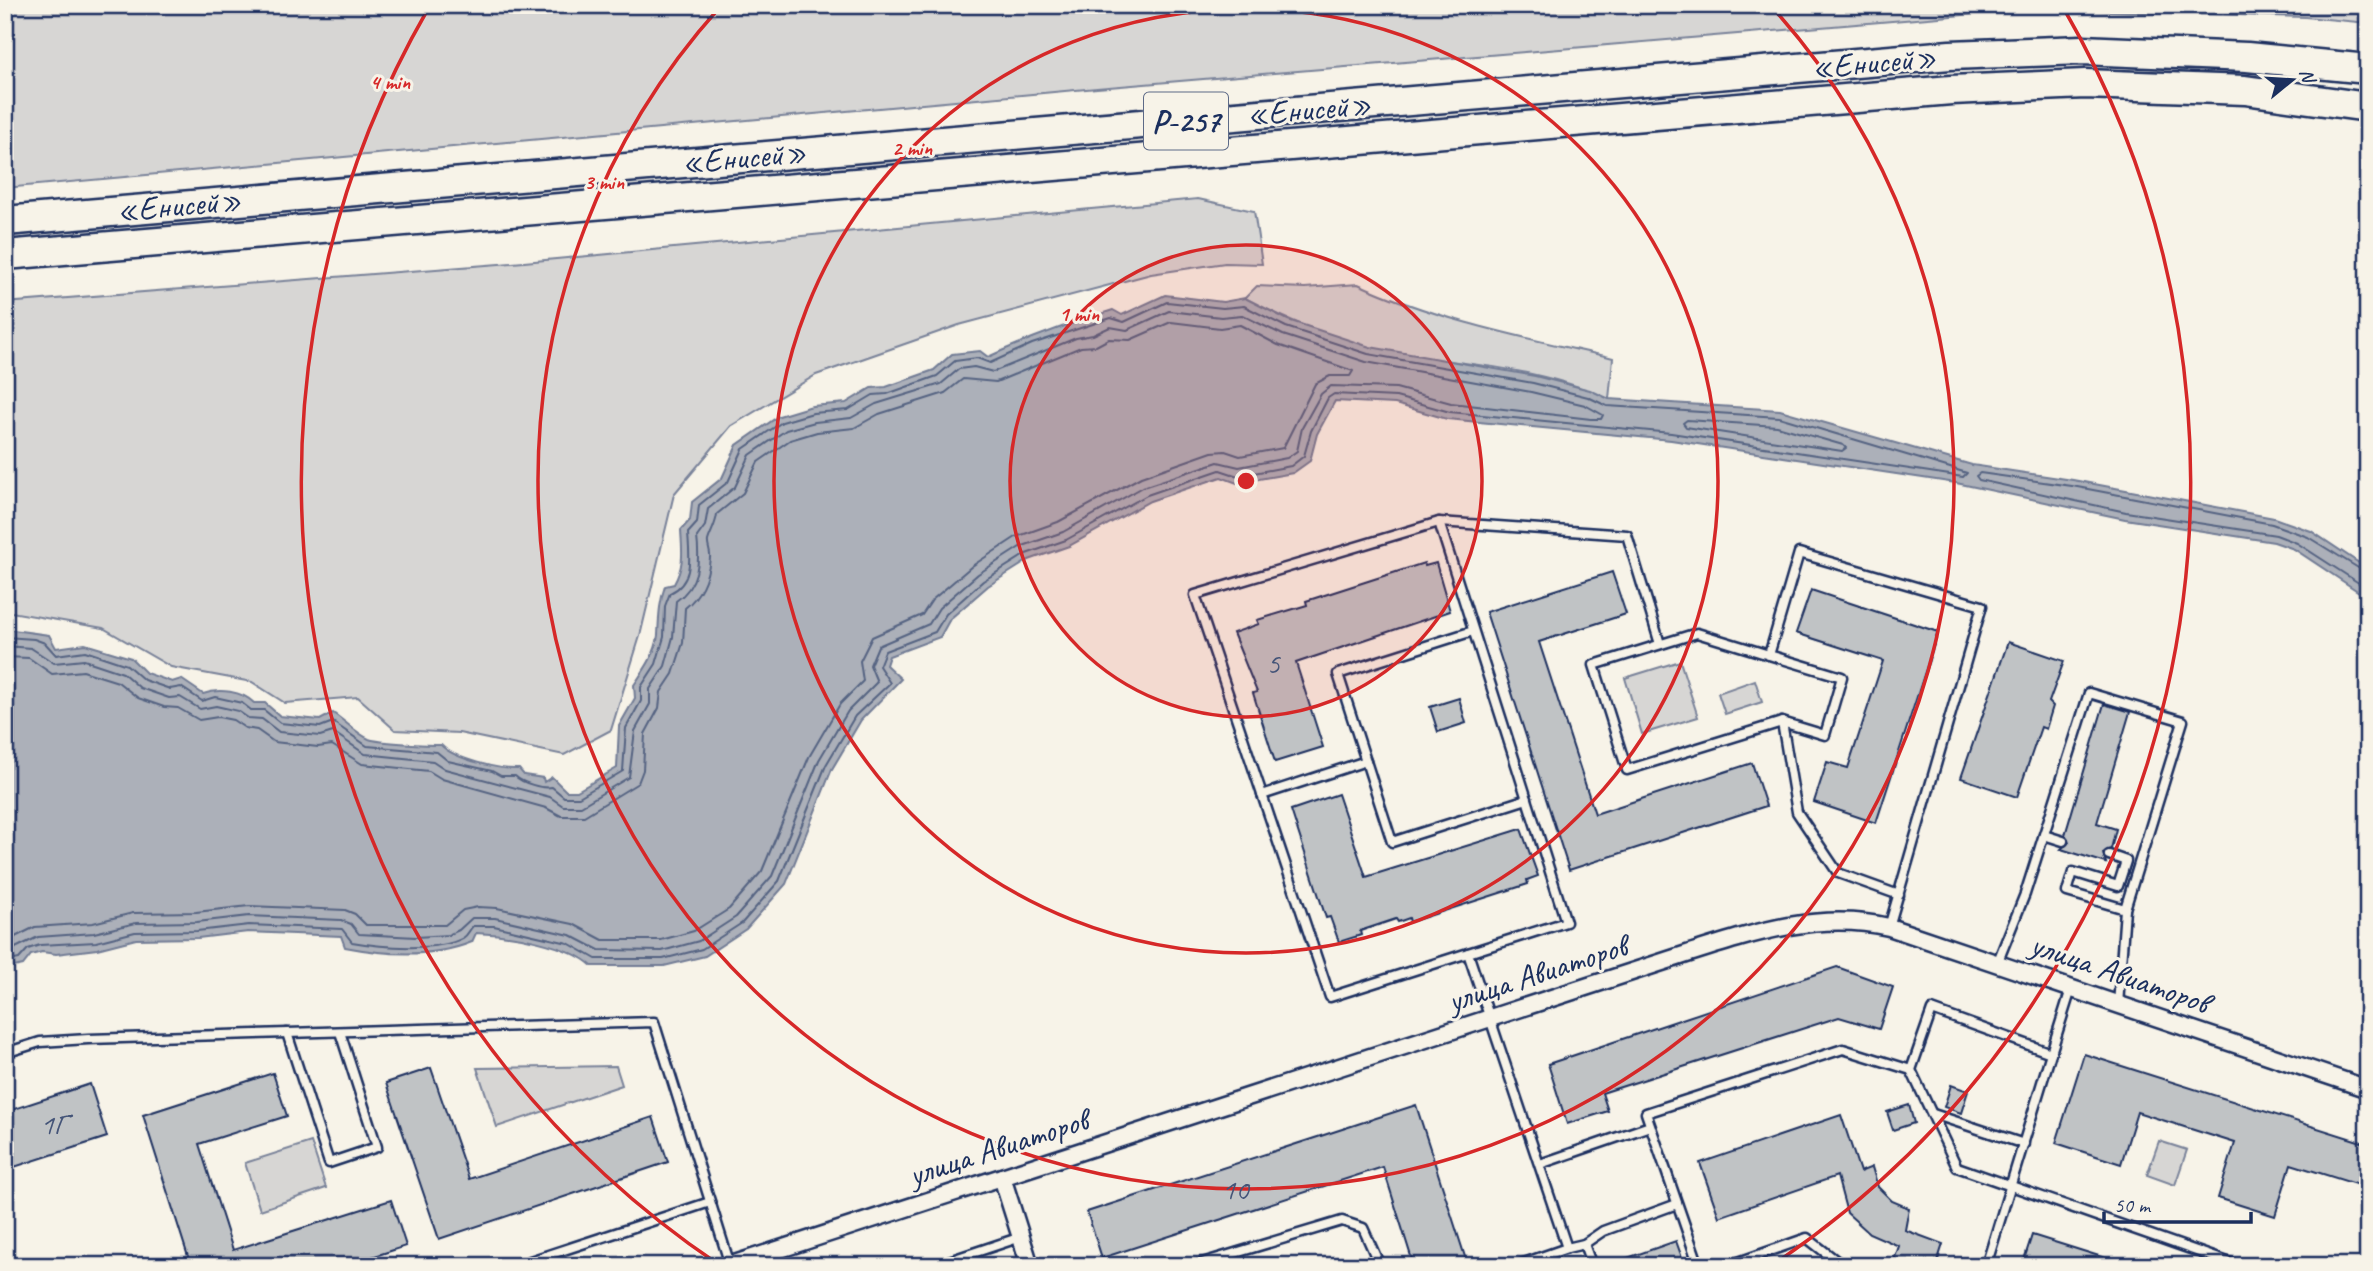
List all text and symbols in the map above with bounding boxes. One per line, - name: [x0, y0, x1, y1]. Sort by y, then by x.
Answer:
- street label: «Енисей»: [1810, 36, 1938, 88]
- north arrow: [2258, 46, 2328, 116]
- text: N: [2294, 66, 2321, 87]
- text: 4 min: [370, 69, 410, 95]
- street label: «Енисей»: [1245, 83, 1373, 135]
- road number: Р-257: [1144, 92, 1228, 149]
- street label: «Енисей»: [680, 131, 808, 183]
- text: 2 min: [892, 135, 932, 161]
- text: 3 min: [584, 169, 624, 195]
- street label: «Енисей»: [115, 179, 243, 231]
- text: 1 min: [1059, 301, 1099, 327]
- centre of rings: [1234, 469, 1258, 493]
- house number: 5: [1266, 644, 1281, 682]
- street label: улица Авиаторов: [1440, 922, 1638, 1022]
- street label: улица Авиаторов: [2023, 922, 2220, 1025]
- street label: улица Авиаторов: [901, 1096, 1099, 1196]
- house number: 1Г: [40, 1105, 74, 1143]
- house number: 10: [1222, 1170, 1251, 1208]
- scale bar: [2104, 1180, 2250, 1224]
- text: 50 m: [2114, 1192, 2152, 1218]

